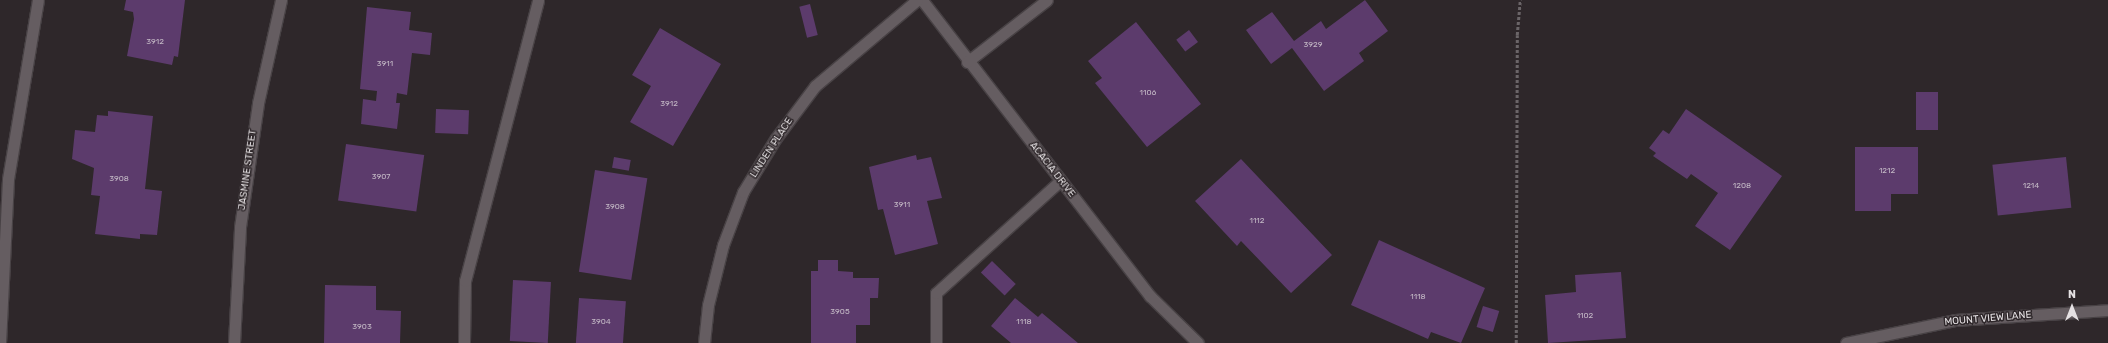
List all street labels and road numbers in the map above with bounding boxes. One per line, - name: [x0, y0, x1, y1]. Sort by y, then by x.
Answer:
- street label: LINDEN PLACE: [748, 116, 796, 180]
- street label: JASMINE STREET: [236, 129, 260, 211]
- street label: ACACIA DRIVE: [1027, 140, 1077, 200]
- street label: MOUNT VIEW LANE: [1944, 309, 2032, 329]

